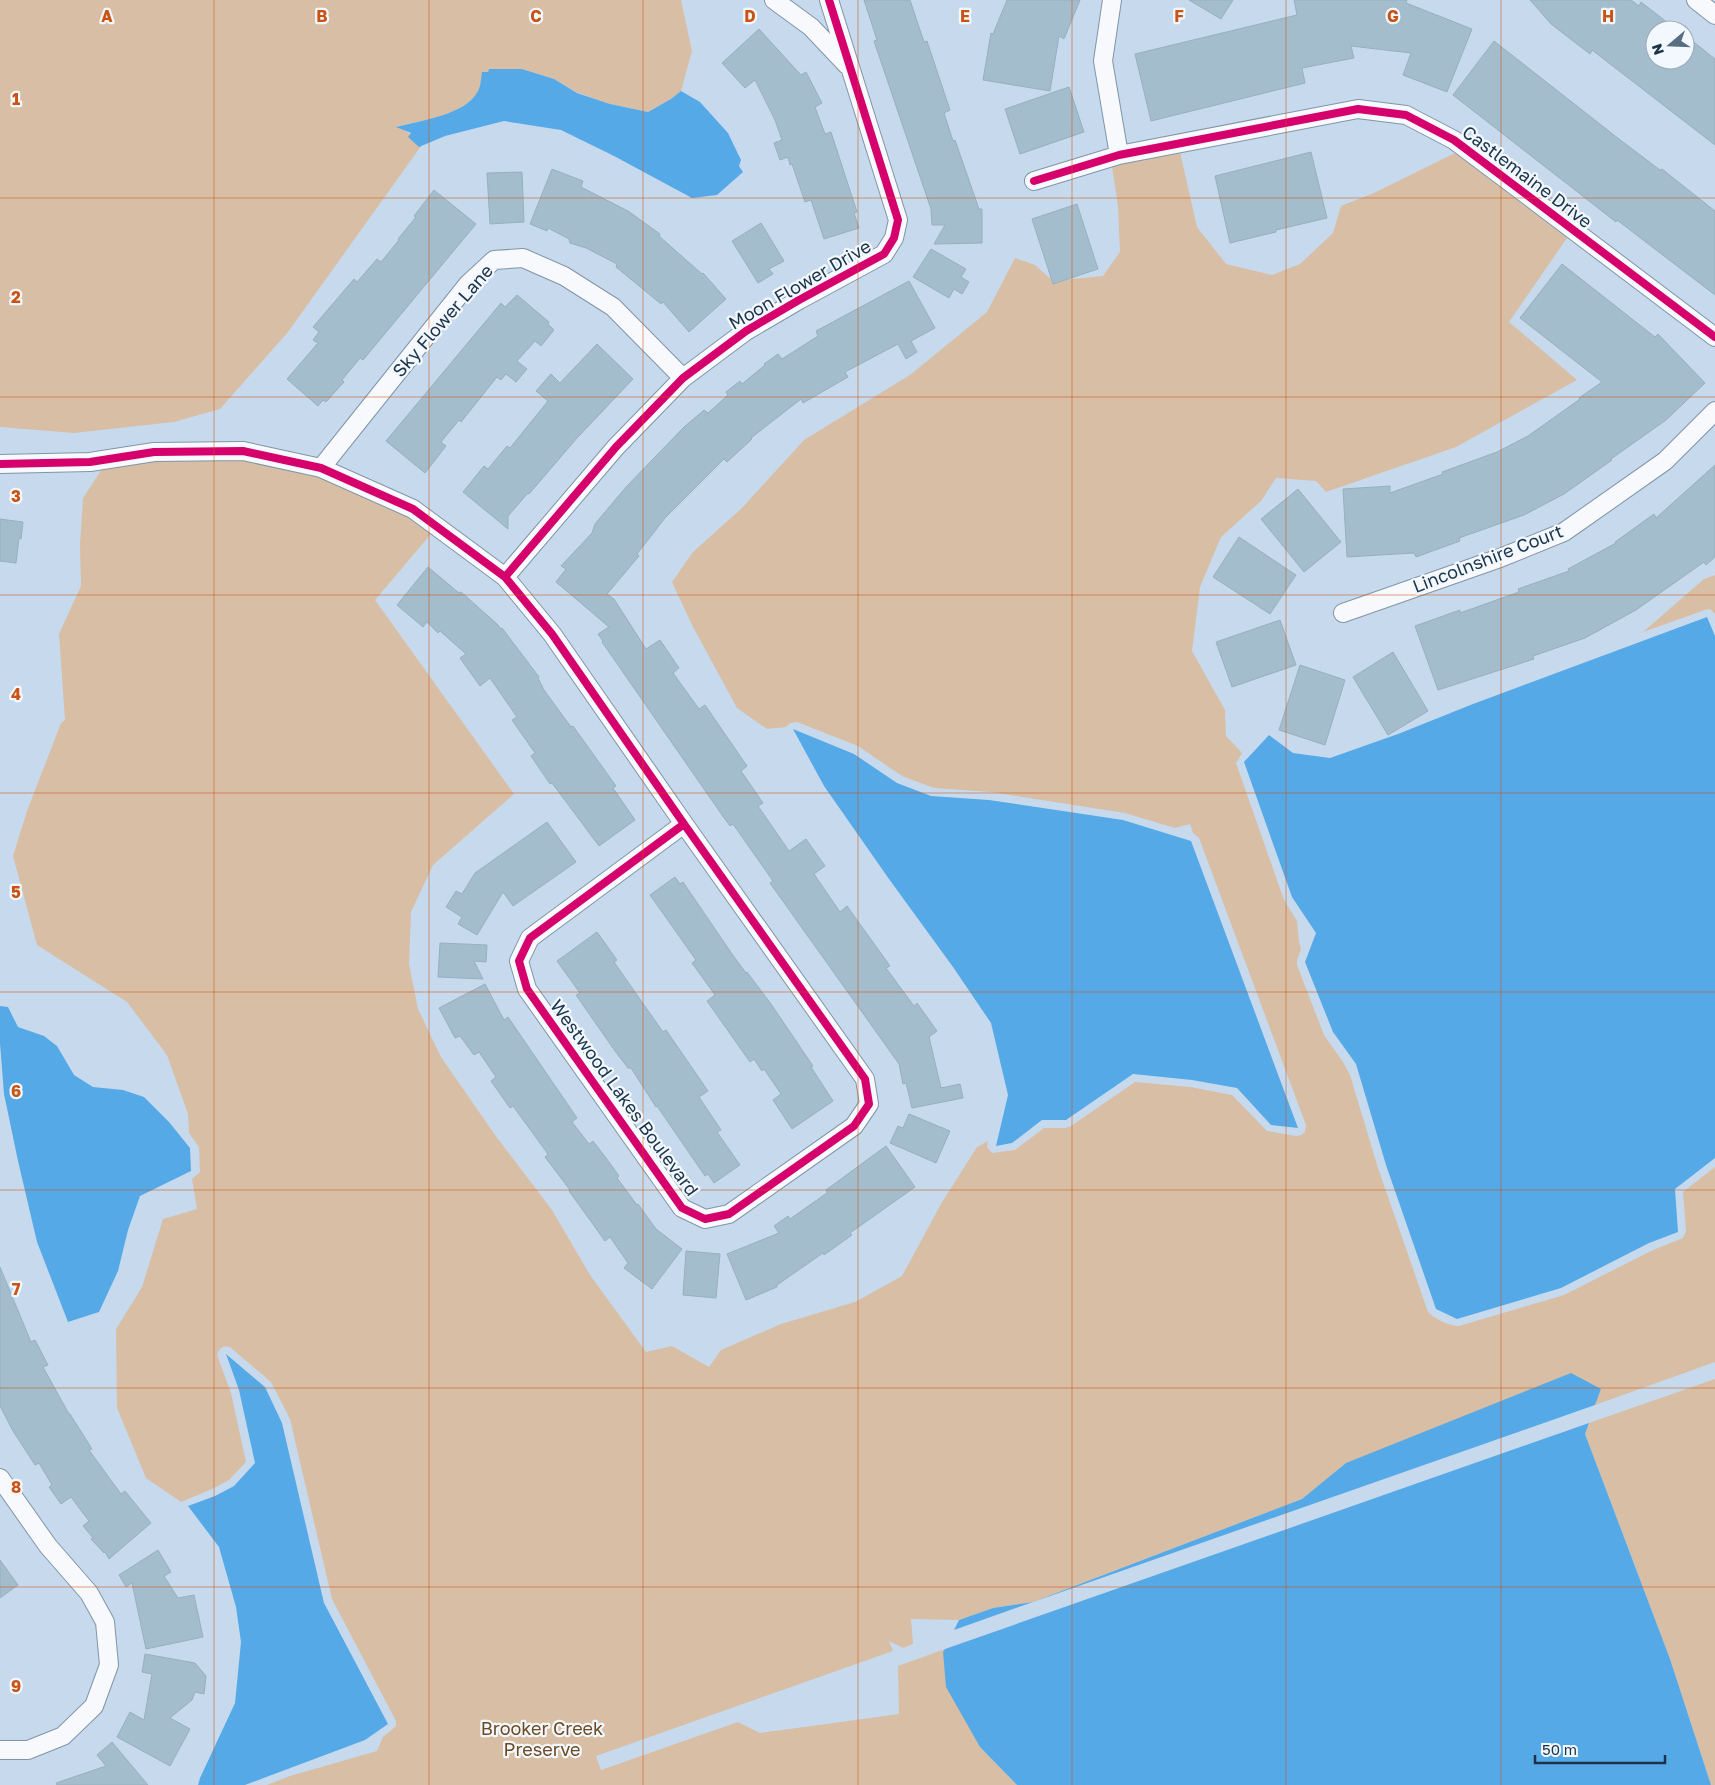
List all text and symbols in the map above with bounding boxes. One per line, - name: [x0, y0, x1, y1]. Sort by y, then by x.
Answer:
- text: A: [101, 6, 113, 26]
- text: B: [316, 6, 328, 26]
- text: C: [530, 6, 542, 26]
- text: D: [744, 6, 756, 26]
- text: E: [960, 6, 970, 26]
- text: F: [1174, 6, 1184, 26]
- text: G: [1387, 6, 1399, 26]
- text: H: [1602, 6, 1614, 26]
- north arrow: [1645, 20, 1695, 70]
- text: N: [1647, 42, 1667, 57]
- text: 1: [12, 89, 20, 109]
- street label: Castlemaine Drive: [1458, 120, 1597, 232]
- street label: Moon Flower Drive: [724, 234, 875, 334]
- street label: Sky Flower Lane: [387, 260, 497, 381]
- text: 2: [11, 287, 21, 307]
- text: 3: [11, 486, 21, 506]
- street label: Lincolnshire Court: [1409, 519, 1566, 597]
- text: 4: [11, 684, 21, 704]
- text: 5: [11, 882, 21, 902]
- street label: Westwood Lakes Boulevard: [546, 995, 703, 1200]
- text: 6: [11, 1081, 21, 1101]
- text: 7: [12, 1279, 21, 1299]
- text: 8: [11, 1477, 21, 1497]
- text: 9: [11, 1676, 21, 1696]
- park label: Brooker Creek Preserve: [481, 1717, 603, 1760]
- scale bar: [1535, 1732, 1665, 1764]
- text: 50 m: [1542, 1740, 1577, 1758]

